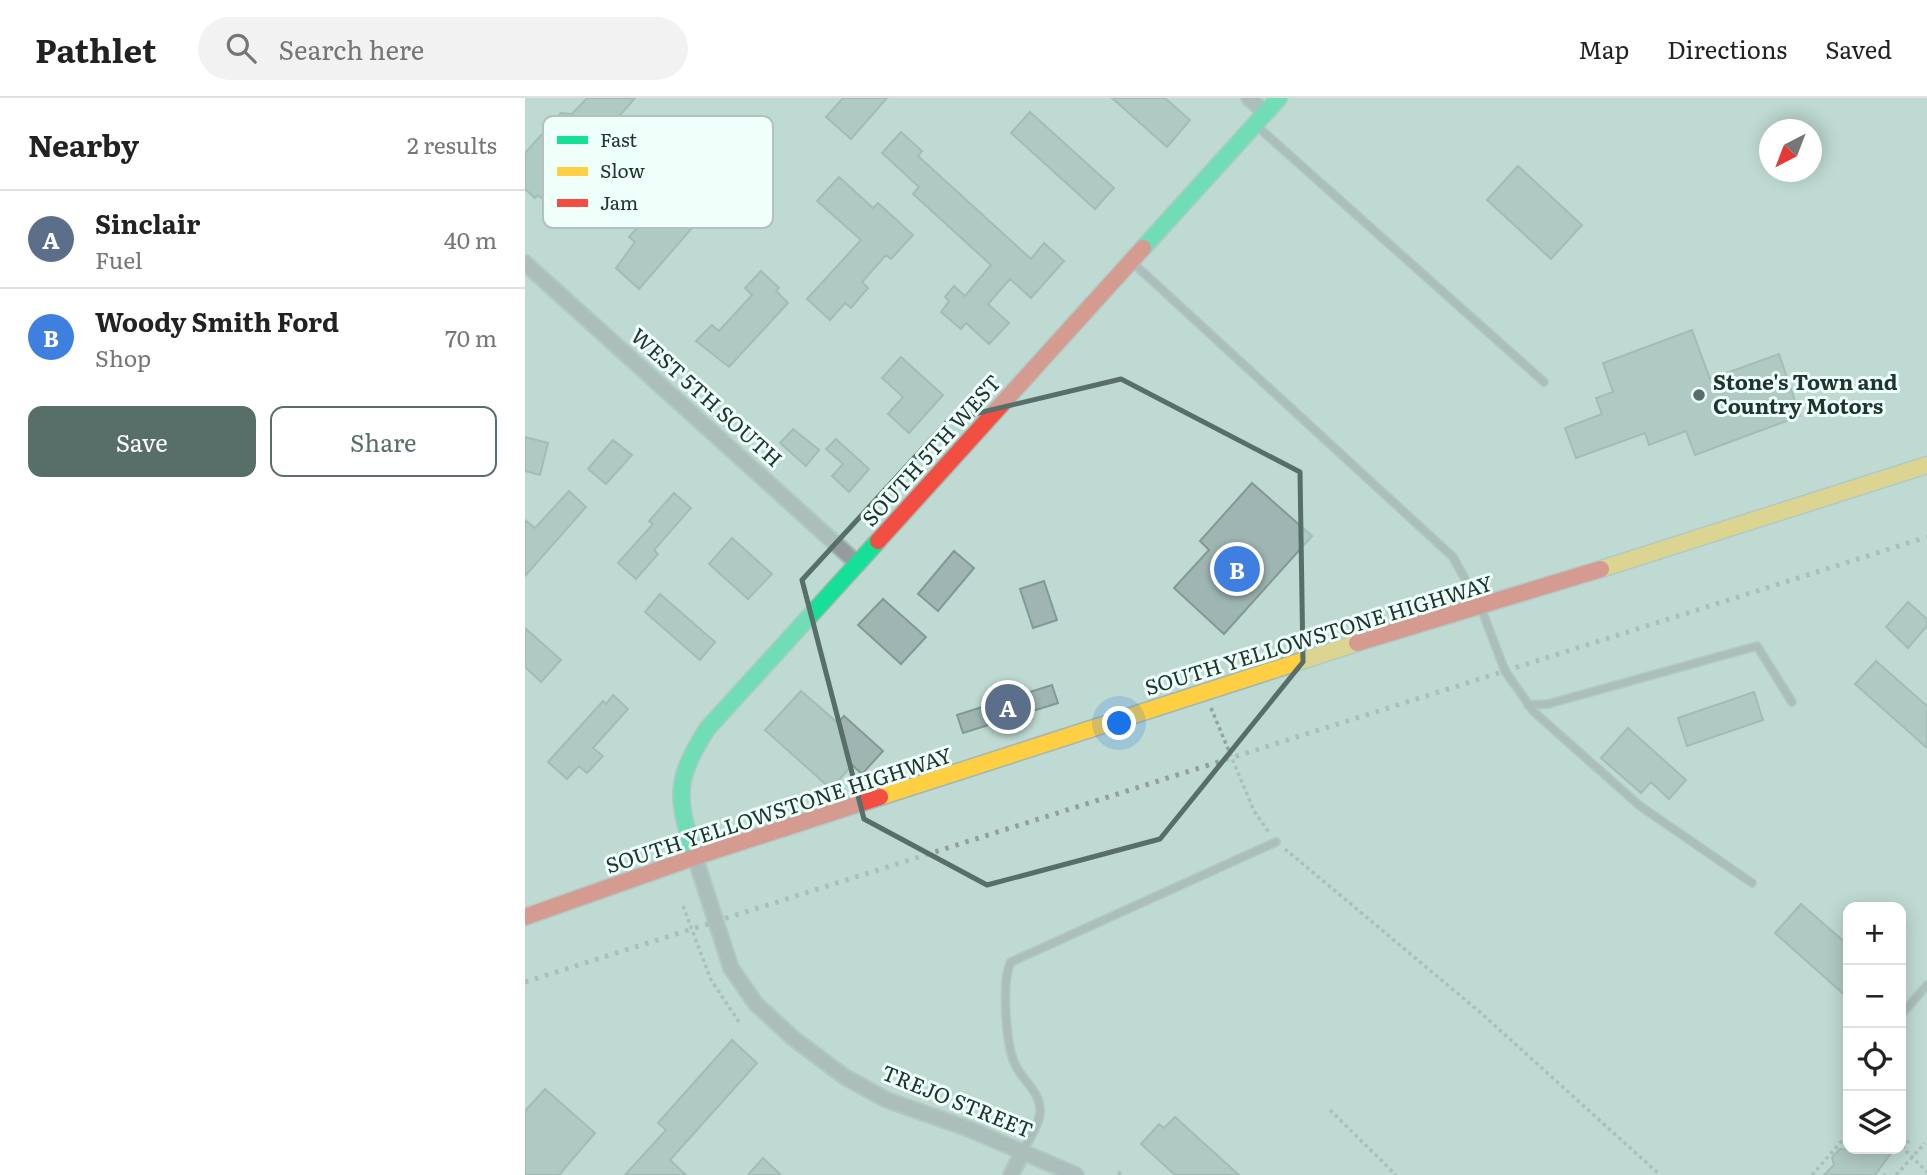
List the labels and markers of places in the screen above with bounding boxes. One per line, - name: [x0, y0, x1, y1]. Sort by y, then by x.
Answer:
- place label: Stone's Town and Country Motors: [1713, 365, 1898, 420]
- marker: Stone's Town and Country Motors: [1691, 387, 1707, 403]
- pin: B: [1214, 543, 1260, 595]
- pin: A: [985, 681, 1031, 733]

